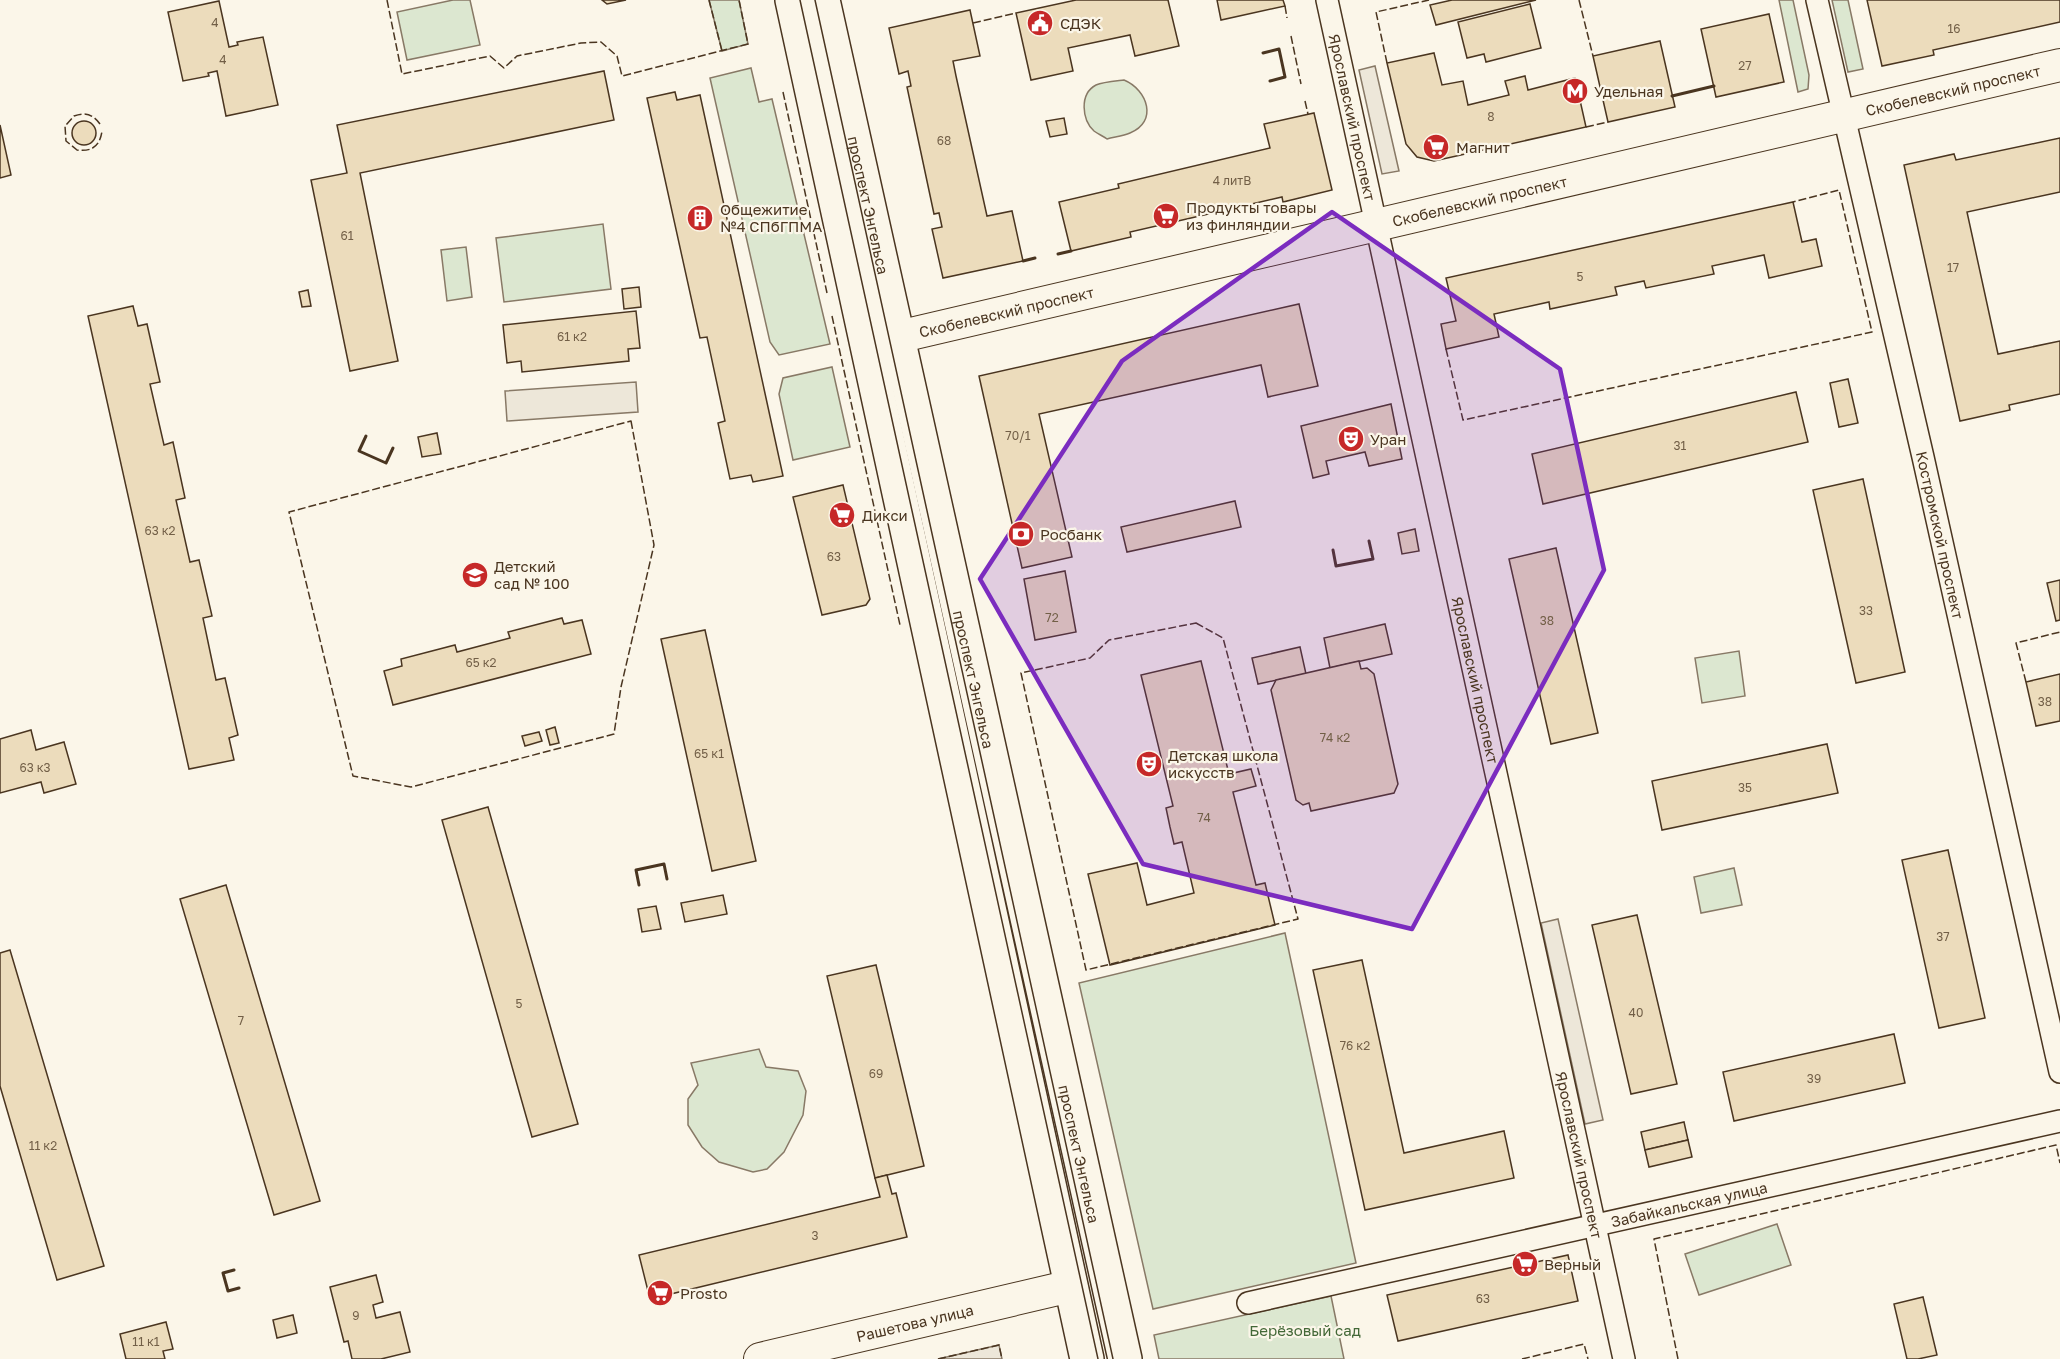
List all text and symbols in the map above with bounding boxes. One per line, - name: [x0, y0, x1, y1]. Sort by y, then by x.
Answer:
- public building icon: СДЭК: [1025, 8, 1055, 38]
- place label: СДЭК: [1060, 14, 1102, 32]
- house number: 4: [211, 15, 219, 30]
- house number: 16: [1947, 21, 1961, 36]
- street label: Ярославский проспект: [1326, 32, 1380, 203]
- house number: 4: [219, 52, 227, 67]
- house number: 27: [1738, 58, 1752, 73]
- street label: Скобелевский проспект: [1864, 61, 2043, 119]
- metro station icon: Удельная: [1560, 76, 1590, 106]
- place label: Удельная: [1594, 82, 1663, 100]
- house number: 8: [1487, 109, 1495, 124]
- supermarket icon: Магнит: [1421, 132, 1451, 162]
- house number: 68: [937, 133, 951, 148]
- street label: проспект Энгельса: [844, 134, 893, 276]
- place label: Магнит: [1456, 138, 1511, 156]
- street label: Скобелевский проспект: [1390, 172, 1569, 230]
- house number: 4 литВ: [1213, 173, 1251, 188]
- place label: Продукты товары из финляндии: [1186, 198, 1317, 233]
- place label: Общежитие №4 СПбГПМА: [720, 200, 822, 235]
- supermarket icon: Продукты товары из финляндии: [1151, 201, 1181, 231]
- building icon: Общежитие №4 СПбГПМА: [685, 203, 715, 233]
- house number: 61: [340, 228, 354, 243]
- house number: 17: [1947, 260, 1959, 275]
- house number: 5: [1577, 269, 1584, 284]
- street label: Скобелевский проспект: [917, 282, 1096, 341]
- house number: 61 к2: [557, 329, 587, 344]
- theatre icon: Уран: [1336, 424, 1366, 454]
- house number: 70/1: [1005, 428, 1031, 443]
- place label: Уран: [1370, 430, 1406, 448]
- house number: 31: [1674, 438, 1687, 453]
- street label: Костромской проспект: [1913, 449, 1968, 621]
- supermarket icon: Дикси: [827, 500, 857, 530]
- place label: Дикси: [862, 506, 908, 524]
- bank icon: Росбанк: [1006, 519, 1036, 549]
- house number: 63 к2: [144, 523, 176, 538]
- place label: Росбанк: [1040, 525, 1102, 543]
- house number: 63: [827, 549, 841, 564]
- place label: Детский сад № 100: [494, 557, 570, 592]
- school or university icon: Детский сад № 100: [460, 560, 490, 590]
- street label: Ярославский проспект: [1449, 595, 1503, 766]
- house number: 33: [1859, 603, 1873, 618]
- street label: проспект Энгельса: [950, 609, 998, 750]
- house number: 72: [1045, 610, 1059, 625]
- house number: 38: [1540, 613, 1554, 628]
- house number: 65 к2: [465, 655, 497, 670]
- house number: 38: [2038, 694, 2052, 709]
- house number: 74 к2: [1320, 730, 1350, 745]
- house number: 65 к1: [694, 746, 724, 761]
- place label: Детская школа искусств: [1168, 746, 1279, 781]
- theatre icon: Детская школа искусств: [1134, 749, 1164, 779]
- house number: 63 к3: [19, 760, 51, 775]
- house number: 35: [1738, 780, 1752, 795]
- house number: 74: [1197, 810, 1211, 825]
- house number: 37: [1936, 929, 1950, 944]
- house number: 5: [516, 996, 523, 1011]
- house number: 40: [1629, 1005, 1643, 1020]
- house number: 7: [238, 1013, 244, 1028]
- house number: 76 к2: [1340, 1038, 1370, 1053]
- house number: 69: [869, 1066, 883, 1081]
- street label: Ярославский проспект: [1552, 1070, 1606, 1241]
- house number: 39: [1807, 1071, 1821, 1086]
- street label: проспект Энгельса: [1055, 1083, 1104, 1225]
- house number: 11 к2: [29, 1138, 57, 1153]
- street label: Забайкальская улица: [1609, 1178, 1769, 1230]
- house number: 3: [811, 1228, 819, 1243]
- supermarket icon: Верный: [1510, 1249, 1540, 1279]
- place label: Верный: [1544, 1255, 1601, 1273]
- supermarket icon: Prosto: [645, 1278, 675, 1308]
- place label: Prosto: [680, 1284, 727, 1302]
- house number: 63: [1476, 1291, 1490, 1306]
- street label: Рашетова улица: [854, 1300, 975, 1345]
- house number: 9: [352, 1308, 360, 1323]
- park label: Берёзовый сад: [1249, 1321, 1361, 1339]
- house number: 11 к1: [132, 1334, 160, 1349]

